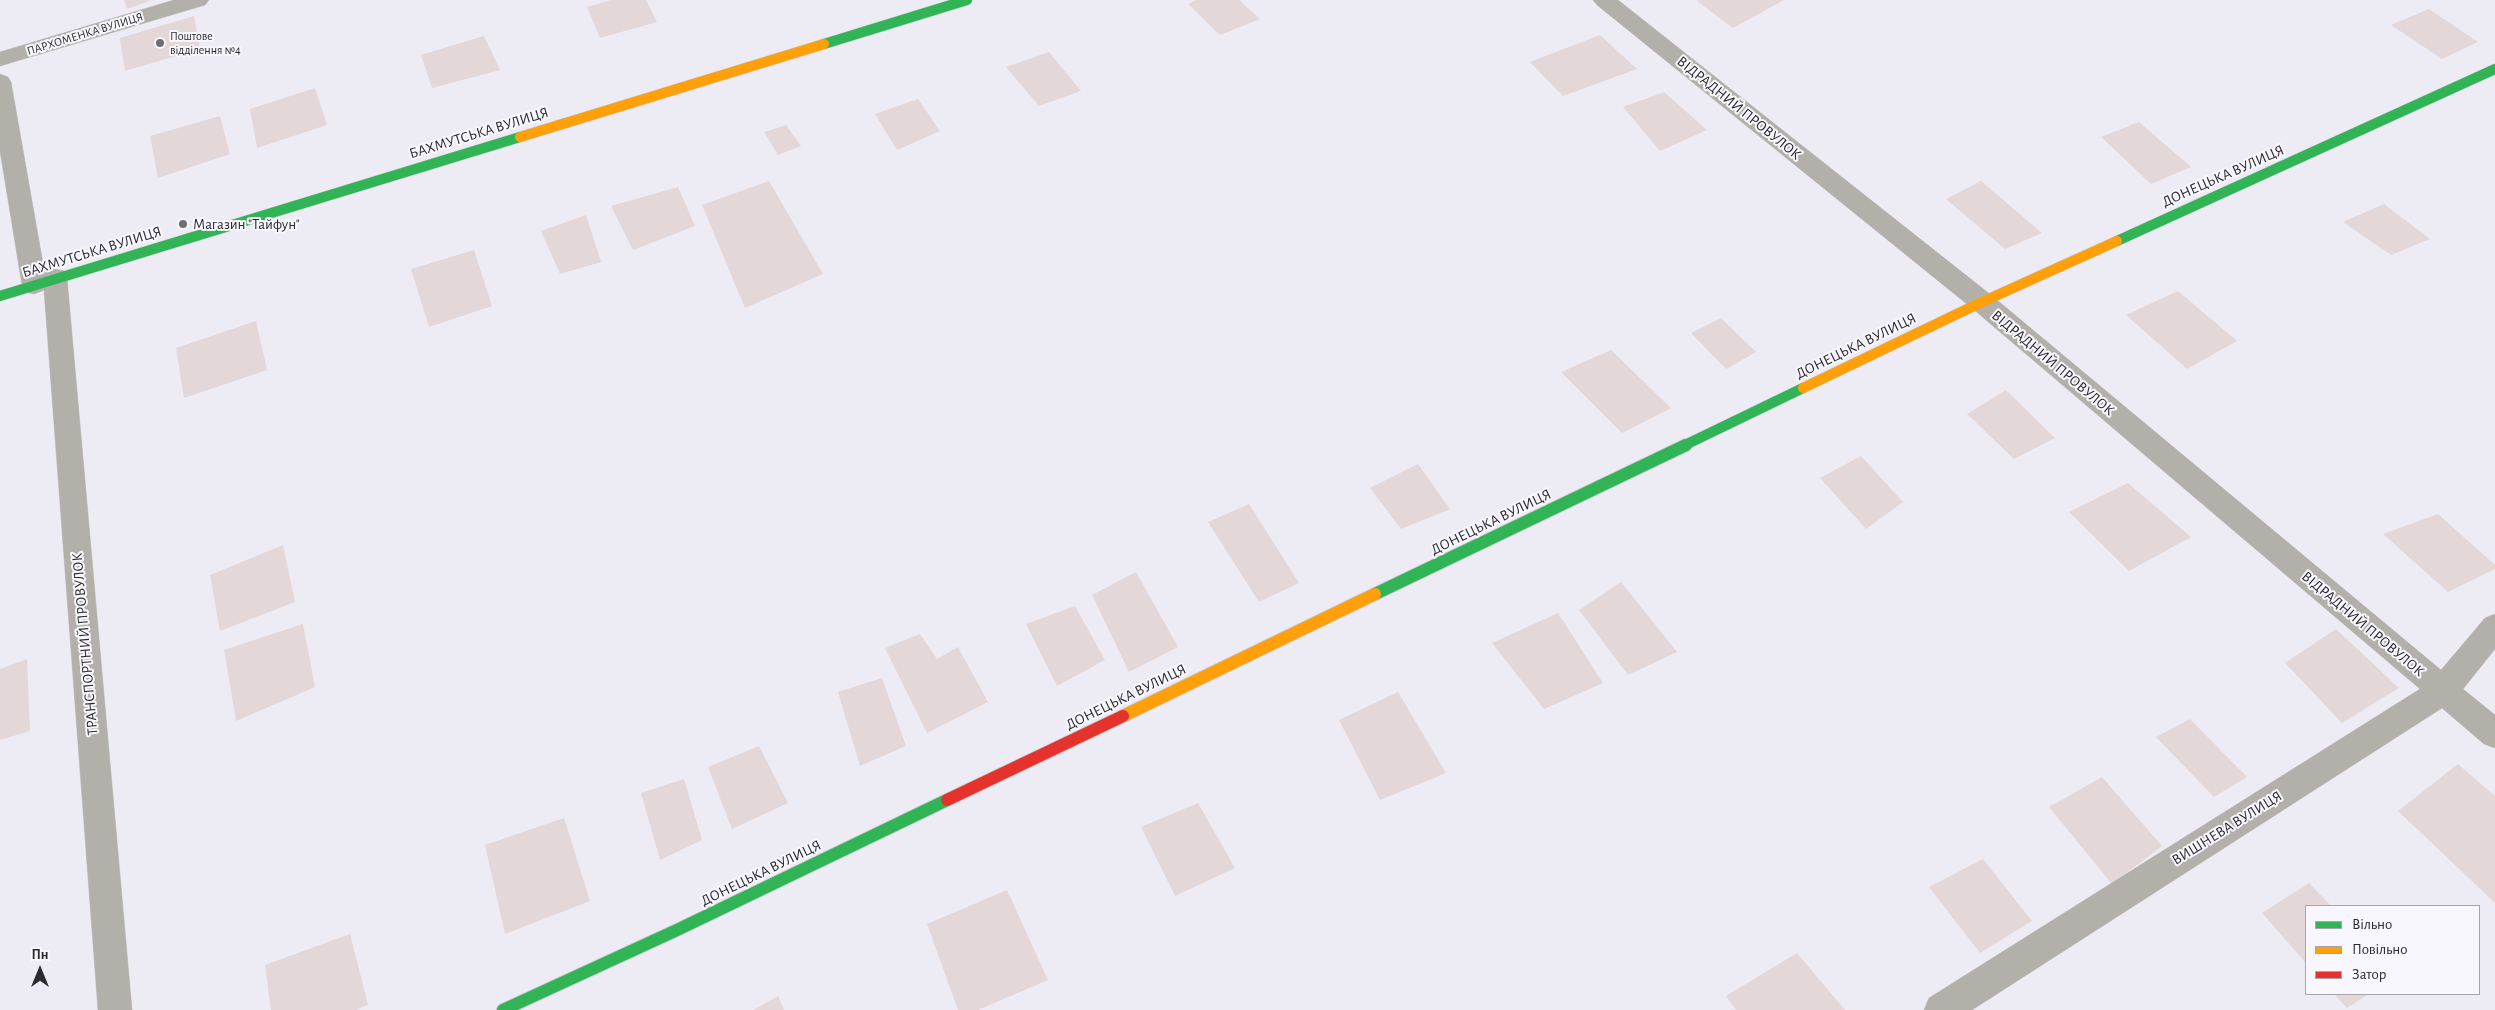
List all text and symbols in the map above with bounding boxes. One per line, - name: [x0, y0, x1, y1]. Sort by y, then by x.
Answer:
- street label: ПАРХОМЕНКА ВУЛИЦЯ: [25, 9, 145, 59]
- place label: Поштове відділення №4: [170, 29, 241, 57]
- marker: Поштове відділення №4: [154, 37, 166, 49]
- street label: ВІДРАДНИЙ ПРОВУЛОК: [1673, 52, 1805, 164]
- street label: БАХМУТСЬКА ВУЛИЦЯ: [407, 103, 551, 163]
- street label: ДОНЕЦЬКА ВУЛИЦЯ: [2159, 141, 2287, 211]
- place label: Магазин "Тайфун": [193, 215, 300, 233]
- marker: Магазин "Тайфун": [177, 218, 189, 230]
- street label: БАХМУТСЬКА ВУЛИЦЯ: [20, 222, 164, 282]
- street label: ВІДРАДНИЙ ПРОВУЛОК: [1988, 306, 2118, 420]
- street label: ДОНЕЦЬКА ВУЛИЦЯ: [1793, 309, 1919, 383]
- street label: ДОНЕЦЬКА ВУЛИЦЯ: [1428, 485, 1554, 559]
- street label: ТРАНСПОРТНИЙ ПРОВУЛОК: [68, 552, 102, 736]
- street label: ВІДРАДНИЙ ПРОВУЛОК: [2298, 567, 2428, 681]
- street label: ДОНЕЦЬКА ВУЛИЦЯ: [1063, 660, 1189, 734]
- street label: ВИШНЕВА ВУЛИЦЯ: [2169, 787, 2285, 869]
- street label: ДОНЕЦЬКА ВУЛИЦЯ: [698, 836, 824, 910]
- legend: [2305, 905, 2480, 995]
- text: Вільно: [2352, 917, 2392, 932]
- text: Повільно: [2352, 942, 2408, 957]
- north arrow: [15, 945, 65, 995]
- text: Пн: [31, 948, 49, 962]
- text: Затор: [2352, 967, 2386, 982]

